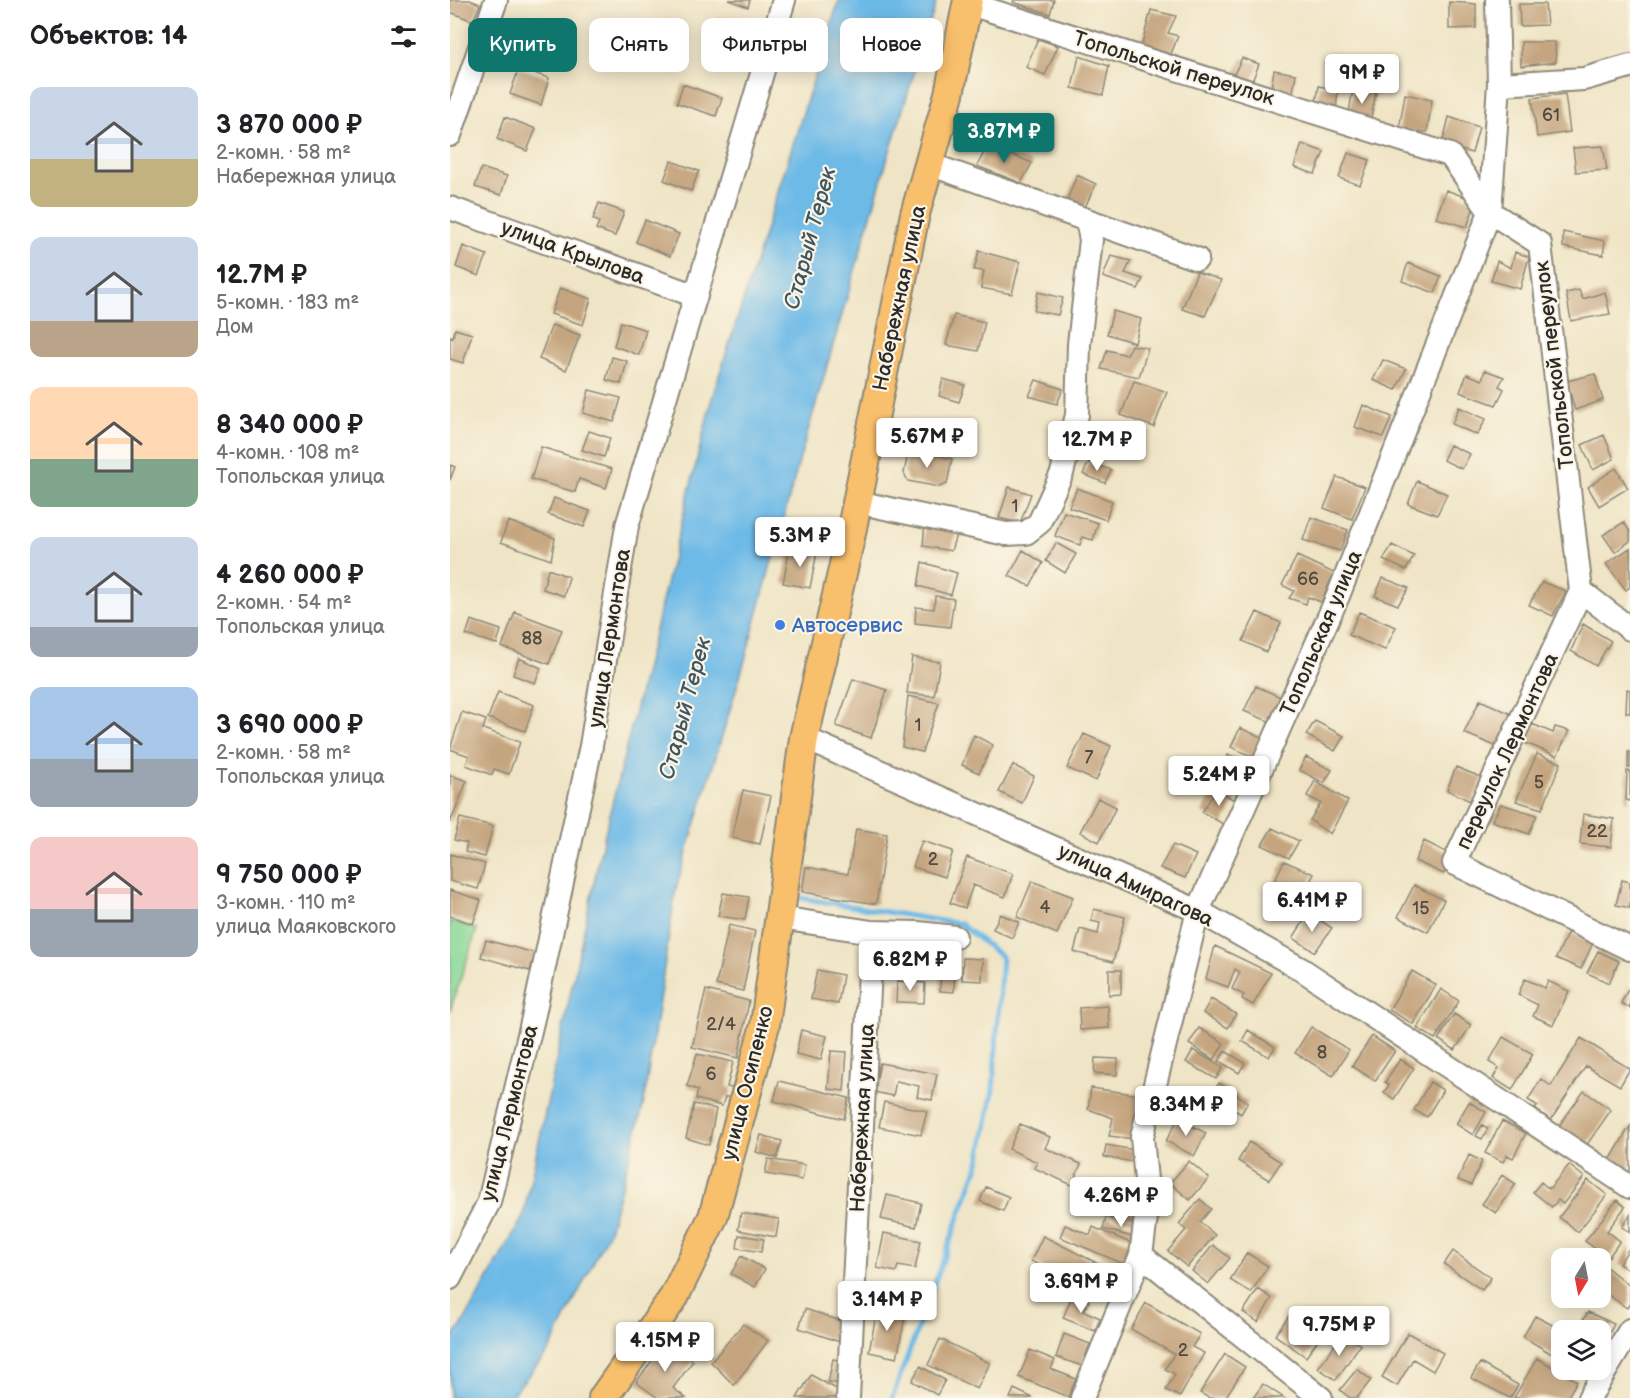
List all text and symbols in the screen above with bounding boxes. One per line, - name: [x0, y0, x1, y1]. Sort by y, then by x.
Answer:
- chip: Купить: [468, 18, 577, 72]
- chip: Снять: [589, 18, 689, 72]
- chip: Фильтры: [701, 18, 828, 72]
- chip: Новое: [840, 18, 943, 72]
- icon: filters: [387, 20, 420, 53]
- text: Объектов: 14: [30, 21, 187, 52]
- street label: Топольской переулок: [1070, 26, 1278, 111]
- pin: 9M ₽: [1326, 54, 1398, 105]
- text: 9M ₽: [1339, 61, 1385, 85]
- house number: 61: [1542, 105, 1560, 126]
- text: 3 870 000 ₽: [216, 110, 362, 141]
- icon: home: [78, 111, 150, 183]
- pin: 3.87M ₽: [949, 113, 1059, 164]
- text: 3.87M ₽: [967, 120, 1041, 144]
- text: 2-комн. · 58 m²: [216, 141, 351, 165]
- water label: Старый Терек: [778, 164, 842, 313]
- text: Набережная улица: [216, 165, 396, 189]
- street label: Набережная улица: [868, 202, 931, 393]
- street label: улица Крылова: [498, 215, 648, 290]
- text: 12.7M ₽: [216, 260, 307, 291]
- street label: Топольской переулок: [1529, 260, 1580, 470]
- icon: home: [78, 261, 150, 333]
- text: 5-комн. · 183 m²: [216, 291, 359, 315]
- text: Дом: [216, 315, 254, 339]
- text: 8 340 000 ₽: [216, 410, 363, 441]
- icon: home: [78, 411, 150, 483]
- pin: 5.67M ₽: [872, 418, 982, 469]
- pin: 12.7M ₽: [1042, 421, 1152, 472]
- text: 5.67M ₽: [890, 425, 964, 449]
- text: 12.7M ₽: [1062, 428, 1132, 452]
- text: 4-комн. · 108 m²: [216, 441, 359, 465]
- text: Топольская улица: [216, 465, 385, 489]
- house number: 1: [1012, 496, 1018, 517]
- pin: 5.3M ₽: [751, 517, 849, 568]
- text: 5.3M ₽: [769, 524, 831, 548]
- street label: улица Лермонтова: [583, 546, 636, 729]
- street label: Топольская улица: [1275, 546, 1368, 720]
- text: 4 260 000 ₽: [216, 560, 364, 591]
- icon: home: [78, 561, 150, 633]
- house number: 66: [1297, 569, 1319, 590]
- text: 2-комн. · 54 m²: [216, 591, 352, 615]
- place label: Автосервис: [791, 613, 903, 638]
- text: Топольская улица: [216, 615, 385, 639]
- marker: Автосервис: [773, 618, 787, 632]
- house number: 88: [522, 628, 543, 649]
- water label: Старый Терек: [653, 634, 717, 783]
- street label: переулок Лермонтова: [1451, 648, 1564, 854]
- text: 3 690 000 ₽: [216, 710, 363, 741]
- icon: home: [78, 711, 150, 783]
- house number: 1: [915, 715, 921, 736]
- text: 2-комн. · 58 m²: [216, 741, 351, 765]
- house number: 7: [1085, 747, 1094, 768]
- pin: 5.24M ₽: [1164, 756, 1274, 807]
- text: 5.24M ₽: [1182, 763, 1256, 787]
- text: Топольская улица: [216, 765, 385, 789]
- house number: 5: [1534, 772, 1544, 793]
- house number: 22: [1586, 821, 1608, 842]
- street label: улица Амирагова: [1054, 839, 1218, 933]
- house number: 2: [928, 849, 939, 870]
- text: 9 750 000 ₽: [216, 860, 362, 891]
- icon: home: [78, 861, 150, 933]
- pin: 6.41M ₽: [1257, 882, 1367, 933]
- text: 6.41M ₽: [1277, 889, 1347, 913]
- text: 3-комн. · 110 m²: [216, 891, 356, 915]
- house number: 4: [1040, 897, 1051, 918]
- house number: 15: [1412, 898, 1430, 919]
- text: улица Маяковского: [216, 915, 396, 939]
- pin: 6.82M ₽: [855, 941, 965, 992]
- text: 6.82M ₽: [873, 948, 947, 972]
- street label: улица Осипенко: [716, 1003, 779, 1163]
- house number: 2/4: [706, 1014, 736, 1035]
- street label: улица Лермонтова: [475, 1022, 544, 1204]
- street label: Набережная улица: [845, 1022, 880, 1213]
- house number: 8: [1317, 1042, 1327, 1063]
- house number: 6: [706, 1064, 717, 1085]
- pin: 8.34M ₽: [1131, 1086, 1241, 1137]
- text: 8.34M ₽: [1149, 1093, 1223, 1117]
- pin: 4.26M ₽: [1066, 1177, 1176, 1228]
- text: 4.26M ₽: [1084, 1184, 1158, 1208]
- north arrow: [1551, 1248, 1611, 1308]
- map controls: [1551, 1248, 1611, 1380]
- pin: 3.69M ₽: [1026, 1263, 1136, 1314]
- text: 3.69M ₽: [1044, 1270, 1118, 1294]
- pin: 3.14M ₽: [832, 1281, 942, 1332]
- text: 3.14M ₽: [852, 1288, 922, 1312]
- pin: 9.75M ₽: [1284, 1306, 1394, 1357]
- text: 9.75M ₽: [1303, 1313, 1375, 1337]
- button: layers: [1551, 1320, 1611, 1380]
- pin: 4.15M ₽: [610, 1322, 720, 1373]
- text: 4.15M ₽: [630, 1329, 700, 1353]
- house number: 2: [1178, 1340, 1189, 1361]

